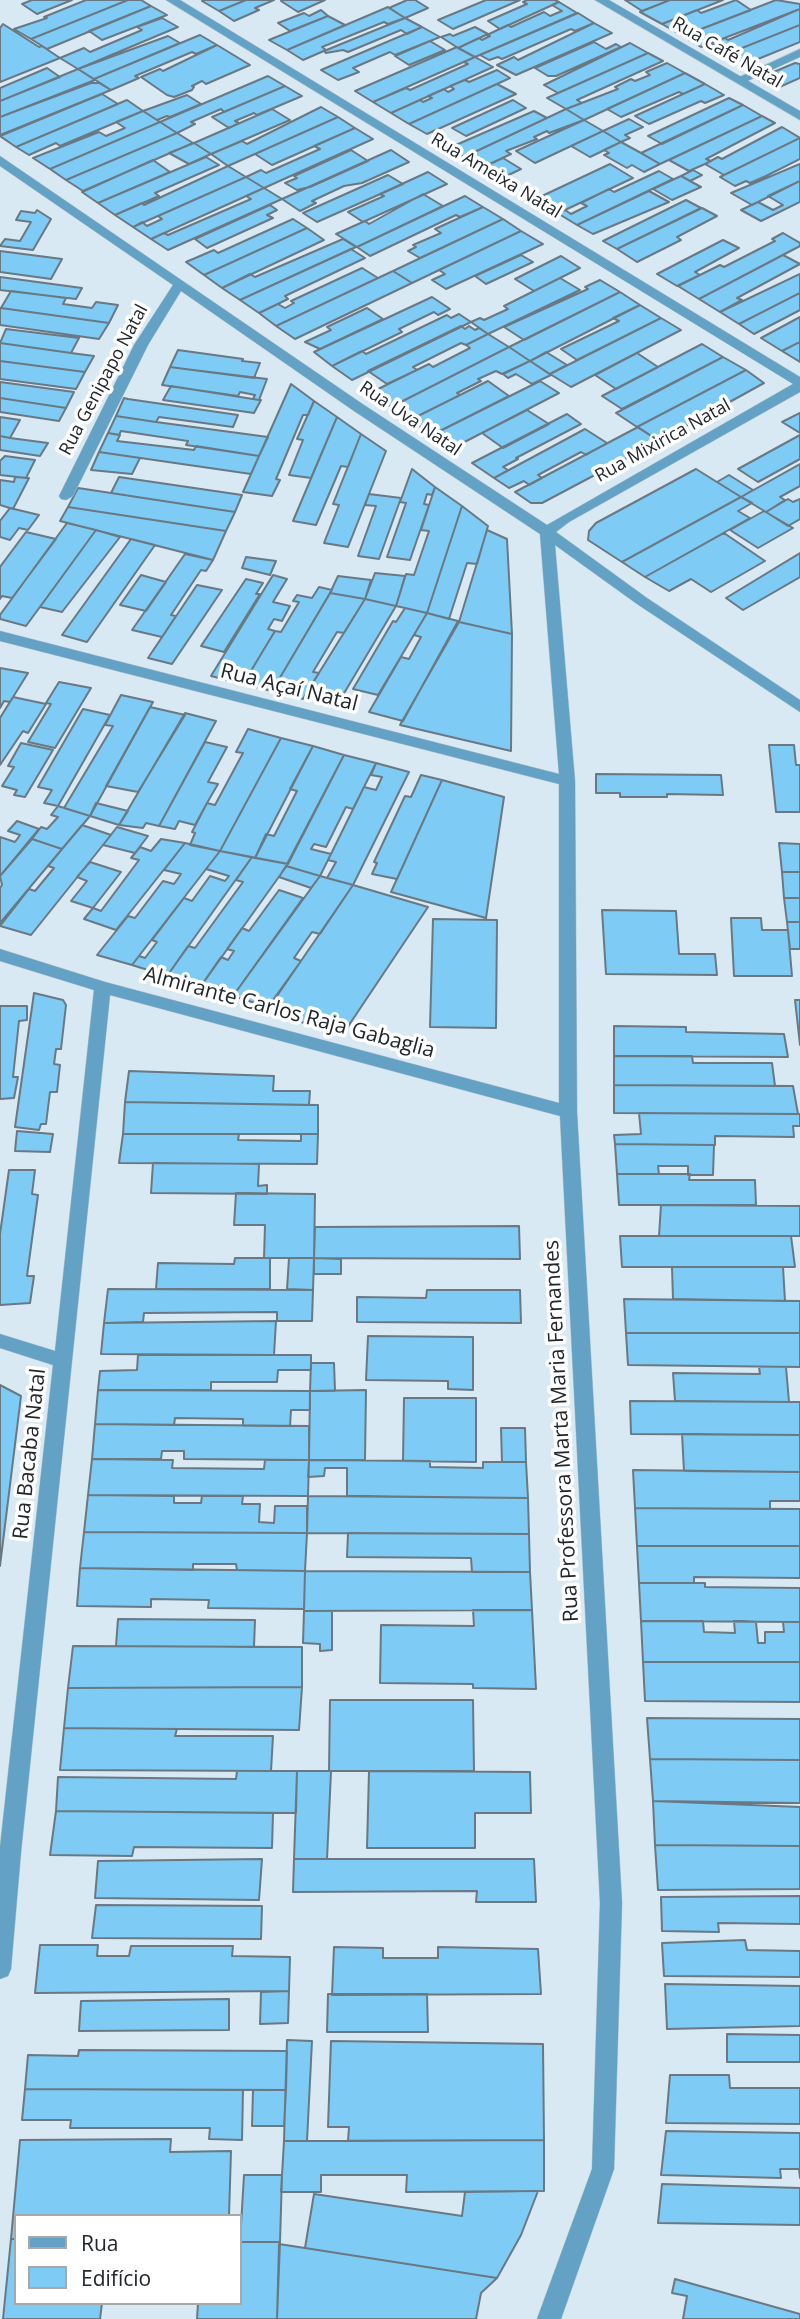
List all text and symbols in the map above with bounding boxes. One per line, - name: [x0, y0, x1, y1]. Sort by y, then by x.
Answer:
- street label: Rua Café Natal: [668, 13, 786, 93]
- street label: Rua Ameixa Natal: [427, 129, 565, 223]
- street label: Rua Genipapo Natal: [55, 301, 153, 459]
- street label: Rua Uva Natal: [355, 377, 465, 461]
- street label: Rua Mixirica Natal: [592, 395, 734, 487]
- street label: Rua Açaí Natal: [218, 659, 360, 717]
- street label: Almirante Carlos Raja Gabaglia: [141, 962, 437, 1064]
- street label: Rua Professora Marta Maria Fernandes: [539, 1239, 585, 1623]
- street label: Rua Bacaba Natal: [8, 1367, 52, 1541]
- legend: [14, 2214, 242, 2305]
- text: Rua: [81, 2229, 119, 2257]
- text: Edifício: [81, 2264, 151, 2292]

